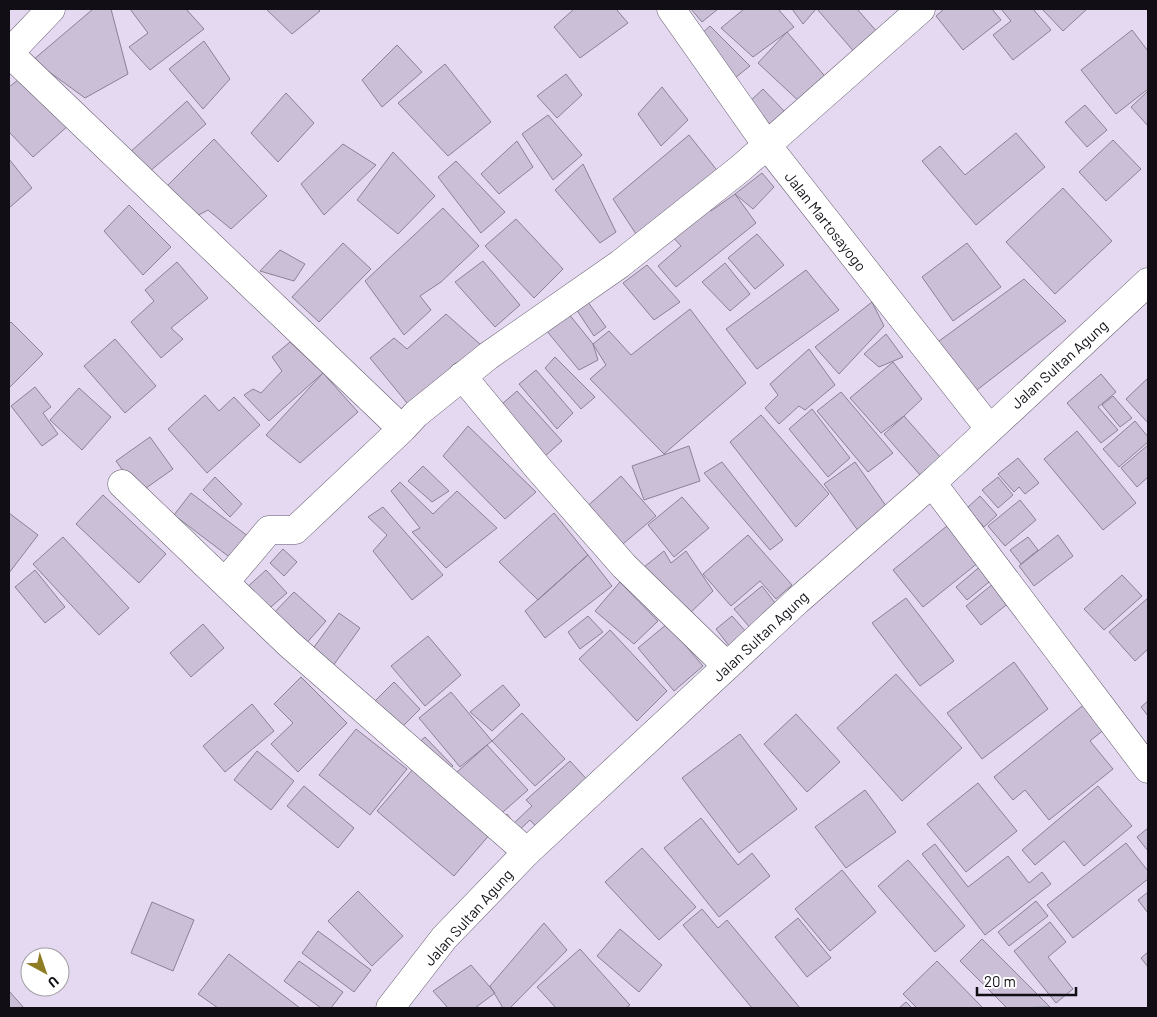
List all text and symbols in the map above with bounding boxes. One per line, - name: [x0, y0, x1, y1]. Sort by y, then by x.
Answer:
- street label: Jalan Martosayogo: [781, 167, 871, 275]
- street label: Jalan Sultan Agung: [1007, 316, 1111, 412]
- street label: Jalan Sultan Agung: [709, 587, 811, 685]
- street label: Jalan Sultan Agung: [420, 865, 516, 969]
- north arrow: [20, 947, 70, 997]
- scale bar: [977, 964, 1076, 996]
- text: 20 m: [984, 972, 1016, 990]
- text: U: [45, 973, 63, 992]

